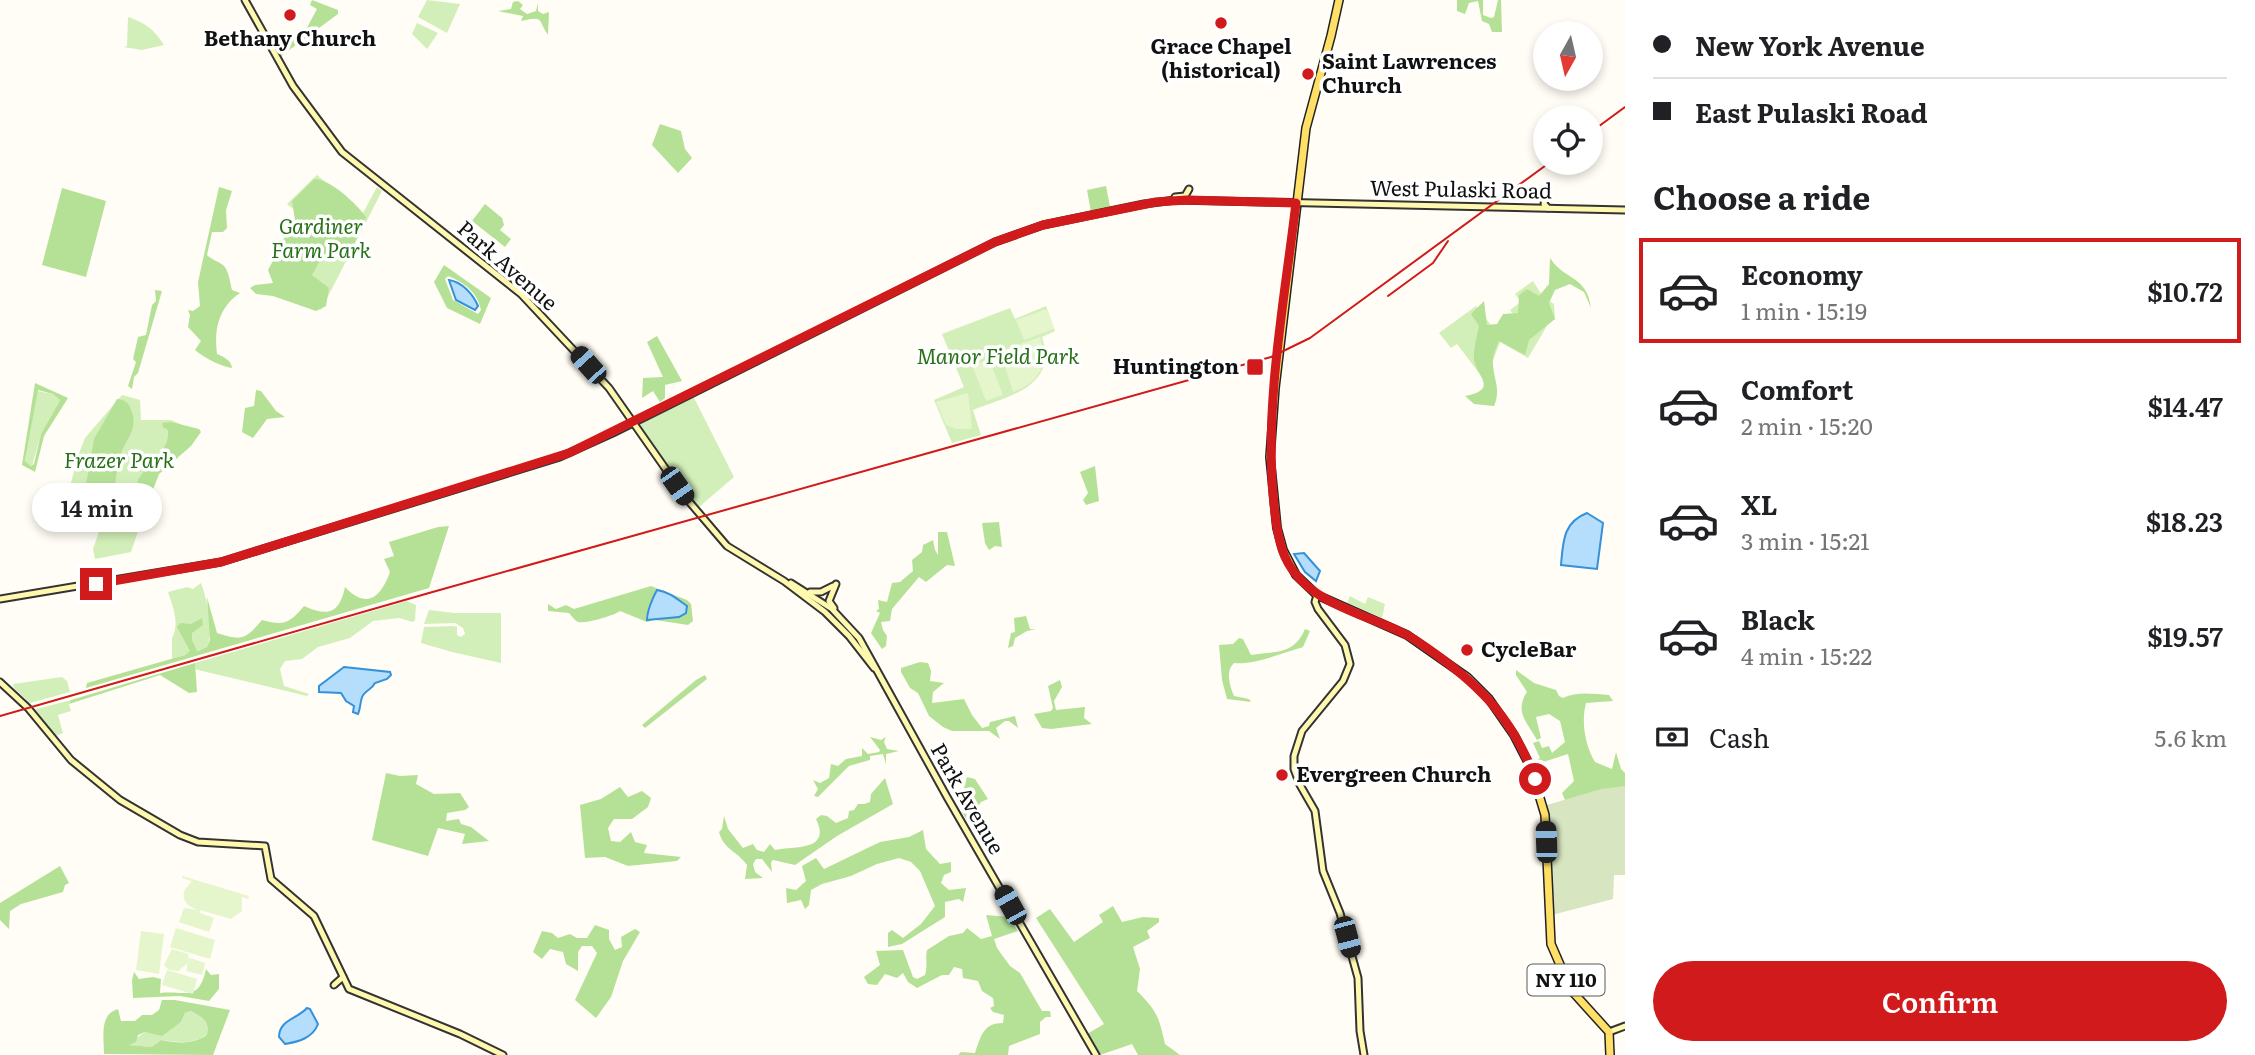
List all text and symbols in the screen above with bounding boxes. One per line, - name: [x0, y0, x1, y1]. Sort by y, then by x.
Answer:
- marker: Bethany Church: [282, 7, 298, 23]
- marker: Grace Chapel (historical): [1213, 15, 1229, 31]
- place label: Bethany Church: [204, 21, 376, 52]
- north arrow: [1533, 21, 1603, 91]
- map controls: [1533, 21, 1603, 175]
- text: New York Avenue: [1695, 25, 1925, 64]
- place label: Grace Chapel (historical): [1150, 29, 1292, 84]
- place label: Saint Lawrences Church: [1322, 44, 1497, 99]
- marker: Saint Lawrences Church: [1300, 66, 1316, 82]
- text: East Pulaski Road: [1695, 92, 1928, 131]
- button: locate: [1533, 105, 1603, 175]
- street label: West Pulaski Road: [1370, 170, 1552, 205]
- text: Choose a ride: [1653, 172, 1870, 220]
- park label: Gardiner Farm Park: [271, 209, 371, 264]
- street label: Park Avenue: [452, 212, 566, 317]
- text: Economy: [1741, 254, 1863, 293]
- icon: car: [1657, 259, 1720, 322]
- text: $10.72: [2147, 271, 2223, 310]
- text: 1 min · 15:19: [1741, 293, 1867, 327]
- park label: Manor Field Park: [916, 339, 1080, 370]
- car: [567, 342, 610, 388]
- place label: Huntington: [1113, 349, 1239, 380]
- marker: Huntington: [1245, 357, 1265, 377]
- text: Comfort: [1741, 369, 1853, 408]
- icon: car: [1657, 374, 1720, 437]
- text: $14.47: [2147, 386, 2223, 425]
- text: 2 min · 15:20: [1741, 408, 1873, 442]
- park label: Frazer Park: [64, 443, 175, 474]
- car: [657, 463, 698, 509]
- callout: 14 min: [31, 482, 161, 532]
- text: XL: [1741, 484, 1778, 523]
- icon: car: [1657, 489, 1720, 552]
- text: 14 min: [61, 490, 134, 524]
- text: $18.23: [2146, 501, 2223, 540]
- text: 3 min · 15:21: [1741, 523, 1870, 557]
- route end: [80, 568, 112, 600]
- text: Black: [1741, 599, 1815, 638]
- icon: car: [1657, 604, 1720, 667]
- text: $19.57: [2147, 616, 2223, 655]
- place label: CycleBar: [1481, 632, 1577, 663]
- text: 4 min · 15:22: [1741, 638, 1872, 672]
- marker: CycleBar: [1459, 642, 1475, 658]
- text: Cash: [1709, 717, 1770, 756]
- icon: cash: [1653, 718, 1691, 756]
- text: 5.6 km: [2155, 720, 2227, 754]
- street label: Park Avenue: [925, 736, 1014, 859]
- place label: Evergreen Church: [1296, 757, 1491, 788]
- route start: [1519, 763, 1551, 795]
- marker: Evergreen Church: [1274, 767, 1290, 783]
- car: [1535, 821, 1558, 863]
- car: [991, 882, 1030, 928]
- car: [1332, 914, 1363, 960]
- button: Confirm: [1653, 961, 2227, 1041]
- road number: NY 110: [1528, 964, 1604, 996]

